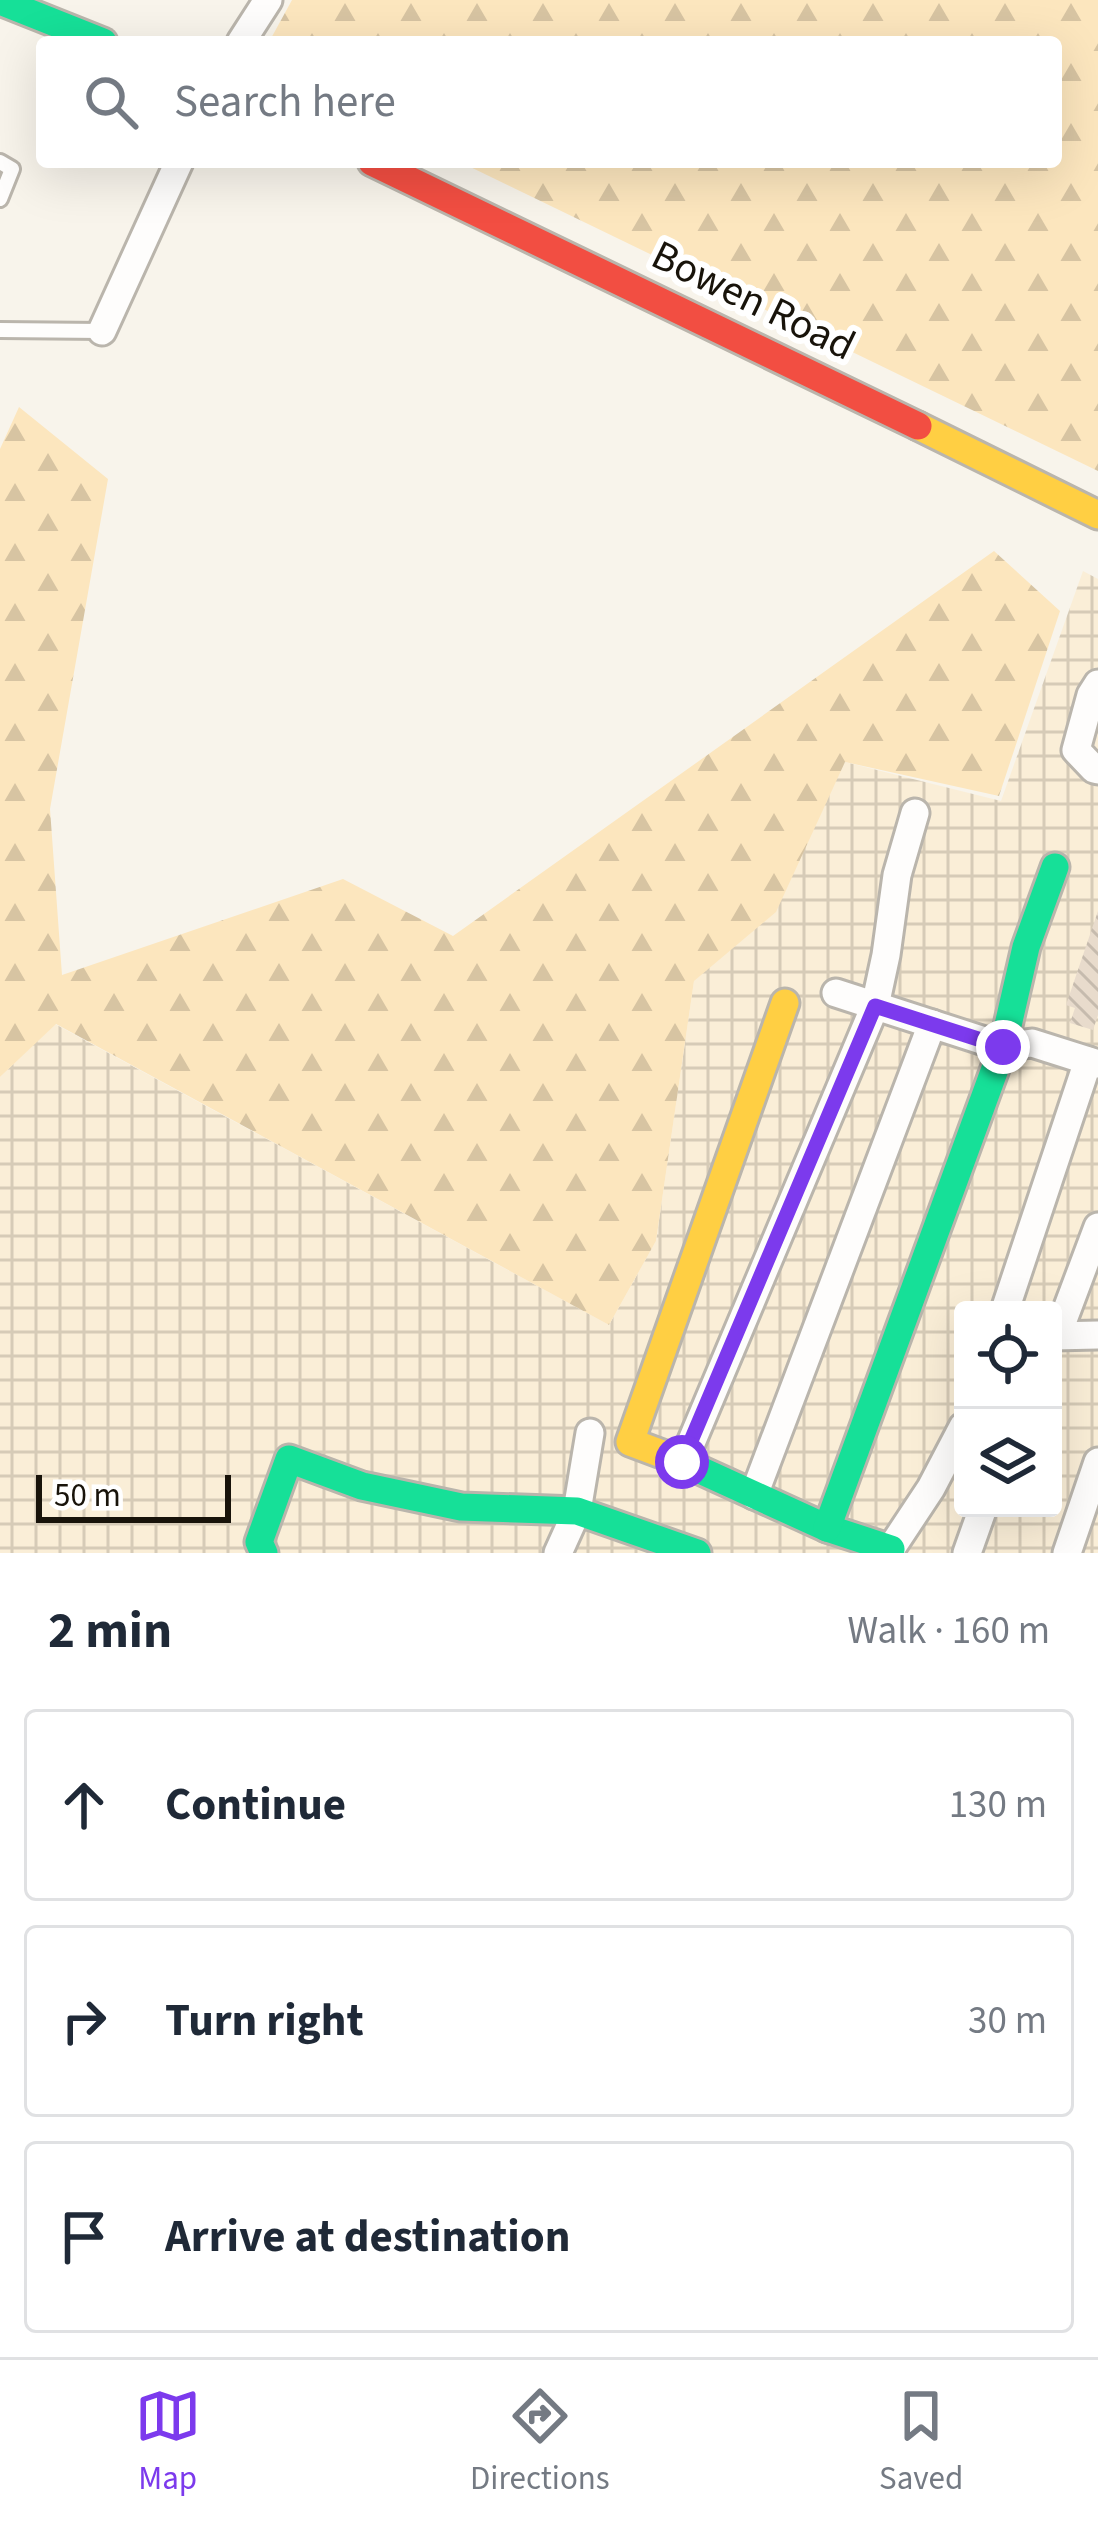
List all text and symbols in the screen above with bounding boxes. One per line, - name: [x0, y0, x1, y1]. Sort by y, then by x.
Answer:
- search box: [36, 36, 1062, 168]
- icon: search: [78, 69, 144, 135]
- text: Search here: [174, 70, 396, 134]
- street label: Bowen Road: [641, 226, 865, 376]
- route end: [976, 1020, 1030, 1074]
- map controls: [954, 1301, 1062, 1517]
- button: locate: [954, 1301, 1062, 1409]
- button: layers: [954, 1409, 1062, 1517]
- route start: [655, 1435, 709, 1489]
- scale bar: [36, 1469, 231, 1522]
- text: 50 m: [54, 1472, 121, 1519]
- text: 2 min: [48, 1595, 172, 1667]
- text: Walk · 160 m: [847, 1603, 1050, 1659]
- icon: ahead: [51, 1772, 117, 1838]
- text: Continue: [165, 1773, 346, 1837]
- text: 130 m: [949, 1777, 1047, 1833]
- icon: right: [51, 1988, 117, 2054]
- text: Turn right: [165, 1989, 364, 2053]
- text: 30 m: [968, 1993, 1047, 2049]
- icon: arrive: [51, 2204, 117, 2270]
- text: Arrive at destination: [165, 2205, 570, 2269]
- tab: Map: [135, 2383, 201, 2502]
- tab: Directions: [470, 2383, 610, 2502]
- tab: Saved: [879, 2383, 963, 2502]

